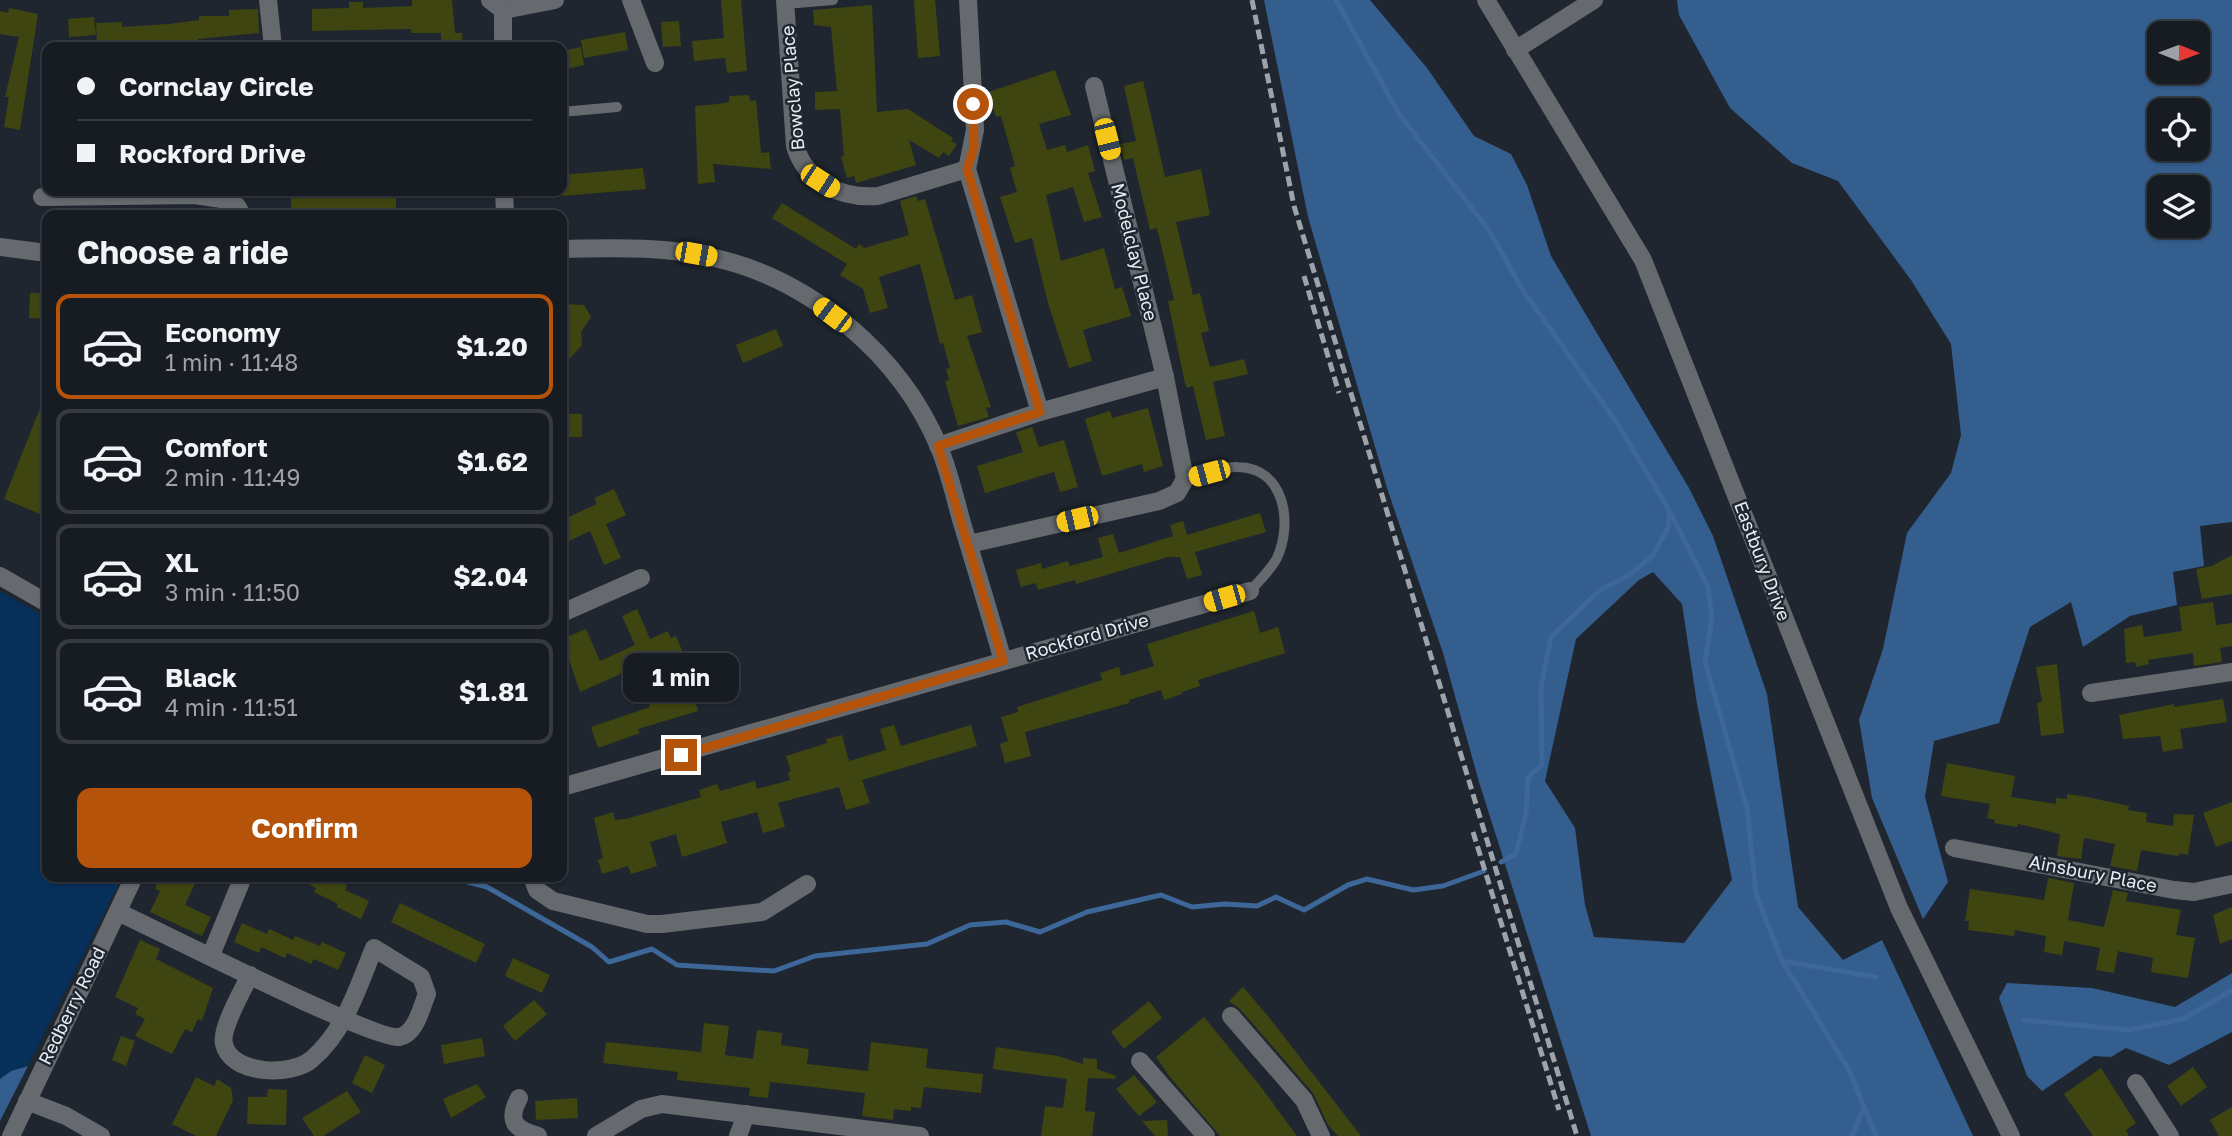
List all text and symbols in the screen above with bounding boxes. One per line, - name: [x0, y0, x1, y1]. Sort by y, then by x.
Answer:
- north arrow: [2147, 21, 2210, 84]
- map controls: [2147, 21, 2210, 238]
- street label: Bowclay Place: [776, 25, 808, 151]
- text: Cornclay Circle: [119, 71, 314, 102]
- route start: [957, 88, 989, 120]
- button: locate: [2147, 98, 2210, 161]
- car: [1092, 116, 1123, 162]
- text: Rockford Drive: [119, 138, 306, 169]
- car: [797, 161, 844, 201]
- button: layers: [2147, 175, 2210, 238]
- street label: Modelclay Place: [1107, 181, 1163, 323]
- text: Choose a ride: [77, 233, 289, 271]
- car: [674, 240, 719, 268]
- car: [809, 294, 856, 336]
- icon: car: [81, 315, 144, 378]
- text: Economy: [165, 317, 281, 348]
- text: $1.20: [456, 331, 528, 362]
- text: 1 min · 11:48: [165, 348, 298, 376]
- icon: car: [81, 430, 144, 493]
- text: Comfort: [165, 432, 268, 463]
- text: $1.62: [456, 446, 528, 477]
- car: [1186, 457, 1233, 489]
- text: 2 min · 11:49: [165, 463, 300, 491]
- street label: Eastbury Drive: [1730, 498, 1796, 624]
- car: [1055, 504, 1100, 534]
- icon: car: [81, 545, 144, 608]
- text: XL: [165, 547, 199, 578]
- text: $2.04: [453, 561, 528, 592]
- text: 3 min · 11:50: [165, 578, 300, 606]
- car: [1201, 582, 1248, 614]
- street label: Rockford Drive: [1023, 608, 1151, 664]
- callout: 1 min: [623, 654, 739, 702]
- icon: car: [81, 660, 144, 723]
- text: Black: [165, 662, 237, 693]
- text: 1 min: [652, 663, 710, 691]
- text: $1.81: [459, 676, 528, 707]
- text: 4 min · 11:51: [165, 693, 298, 721]
- route end: [665, 739, 697, 771]
- button: Confirm: [77, 788, 532, 868]
- street label: Ainsbury Place: [2027, 850, 2159, 896]
- street label: Redberry Road: [33, 943, 109, 1068]

